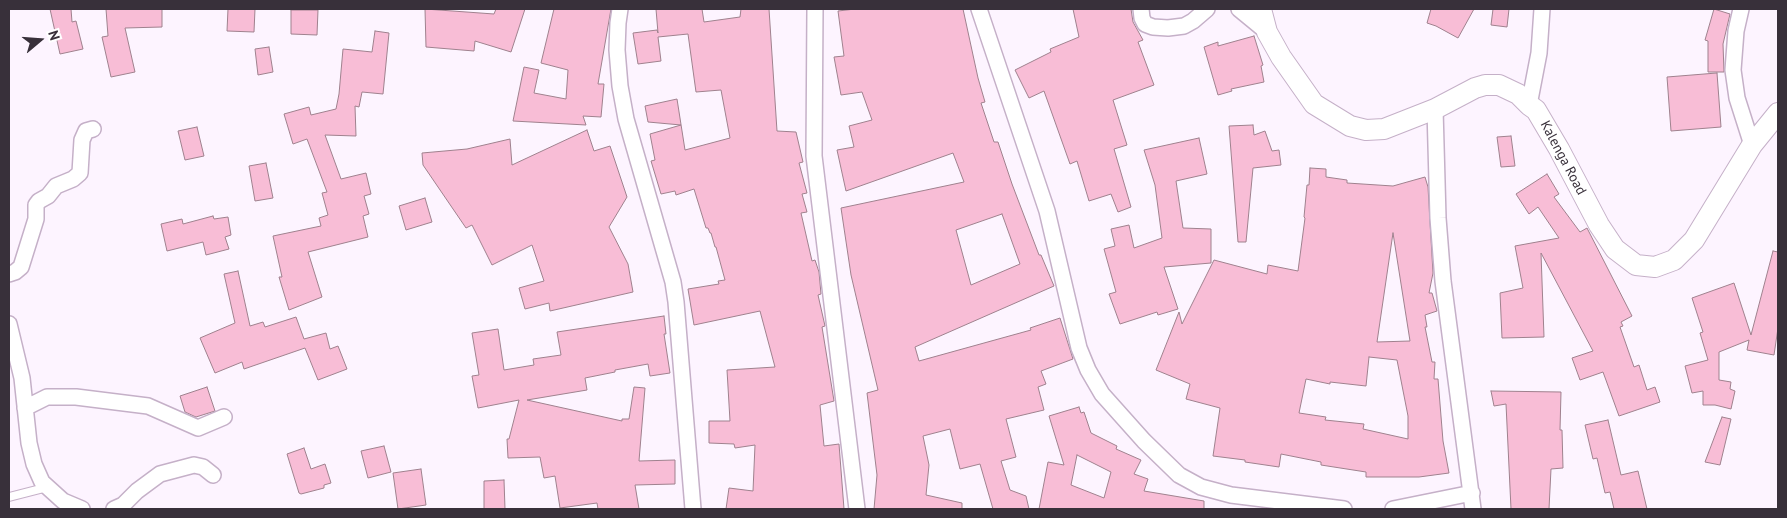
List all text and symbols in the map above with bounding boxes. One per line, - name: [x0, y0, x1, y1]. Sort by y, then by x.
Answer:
- north arrow: [15, 15, 65, 65]
- text: N: [44, 28, 64, 43]
- street label: Kalenga Road: [1536, 118, 1590, 198]

